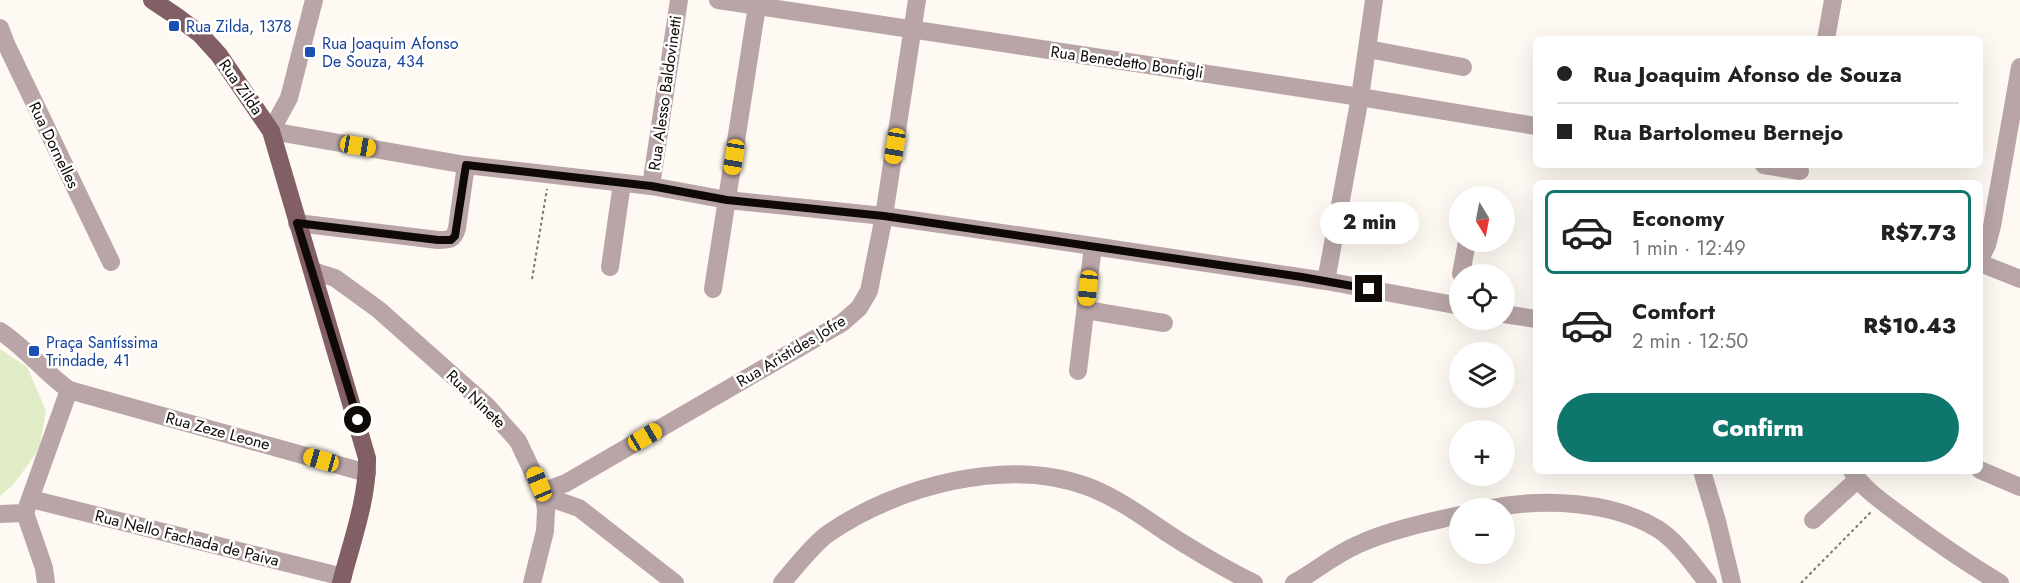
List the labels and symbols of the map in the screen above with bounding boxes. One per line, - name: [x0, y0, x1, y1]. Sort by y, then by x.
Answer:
- street label: Rua Alesso Baldovinetti: [643, 14, 687, 172]
- place label: Rua Zilda, 1378: [186, 15, 292, 38]
- marker: Rua Zilda, 1378: [167, 19, 181, 33]
- place label: Rua Joaquim Afonso De Souza, 434: [322, 32, 459, 73]
- street label: Rua Benedetto Bonfigli: [1049, 40, 1205, 84]
- marker: Rua Joaquim Afonso De Souza, 434: [303, 45, 317, 59]
- street label: Rua Zilda: [213, 55, 269, 119]
- street label: Rua Dornelles: [23, 98, 85, 192]
- car: [883, 127, 907, 165]
- car: [339, 134, 377, 158]
- car: [722, 138, 746, 176]
- north arrow: [1449, 186, 1515, 252]
- callout: 2 min: [1320, 202, 1418, 244]
- car: [1077, 269, 1099, 307]
- route end: [1355, 275, 1382, 302]
- street label: Rua Aristides Jofre: [732, 309, 850, 393]
- place label: Praça Santíssima Trindade, 41: [46, 331, 158, 372]
- marker: Praça Santíssima Trindade, 41: [27, 344, 41, 358]
- street label: Rua Ninete: [441, 365, 511, 433]
- street label: Rua Zeze Leone: [163, 406, 273, 456]
- route start: [344, 406, 371, 433]
- car: [625, 420, 665, 454]
- car: [301, 446, 341, 474]
- car: [524, 464, 554, 504]
- street label: Rua Nello Fachada de Paiva: [93, 504, 281, 572]

